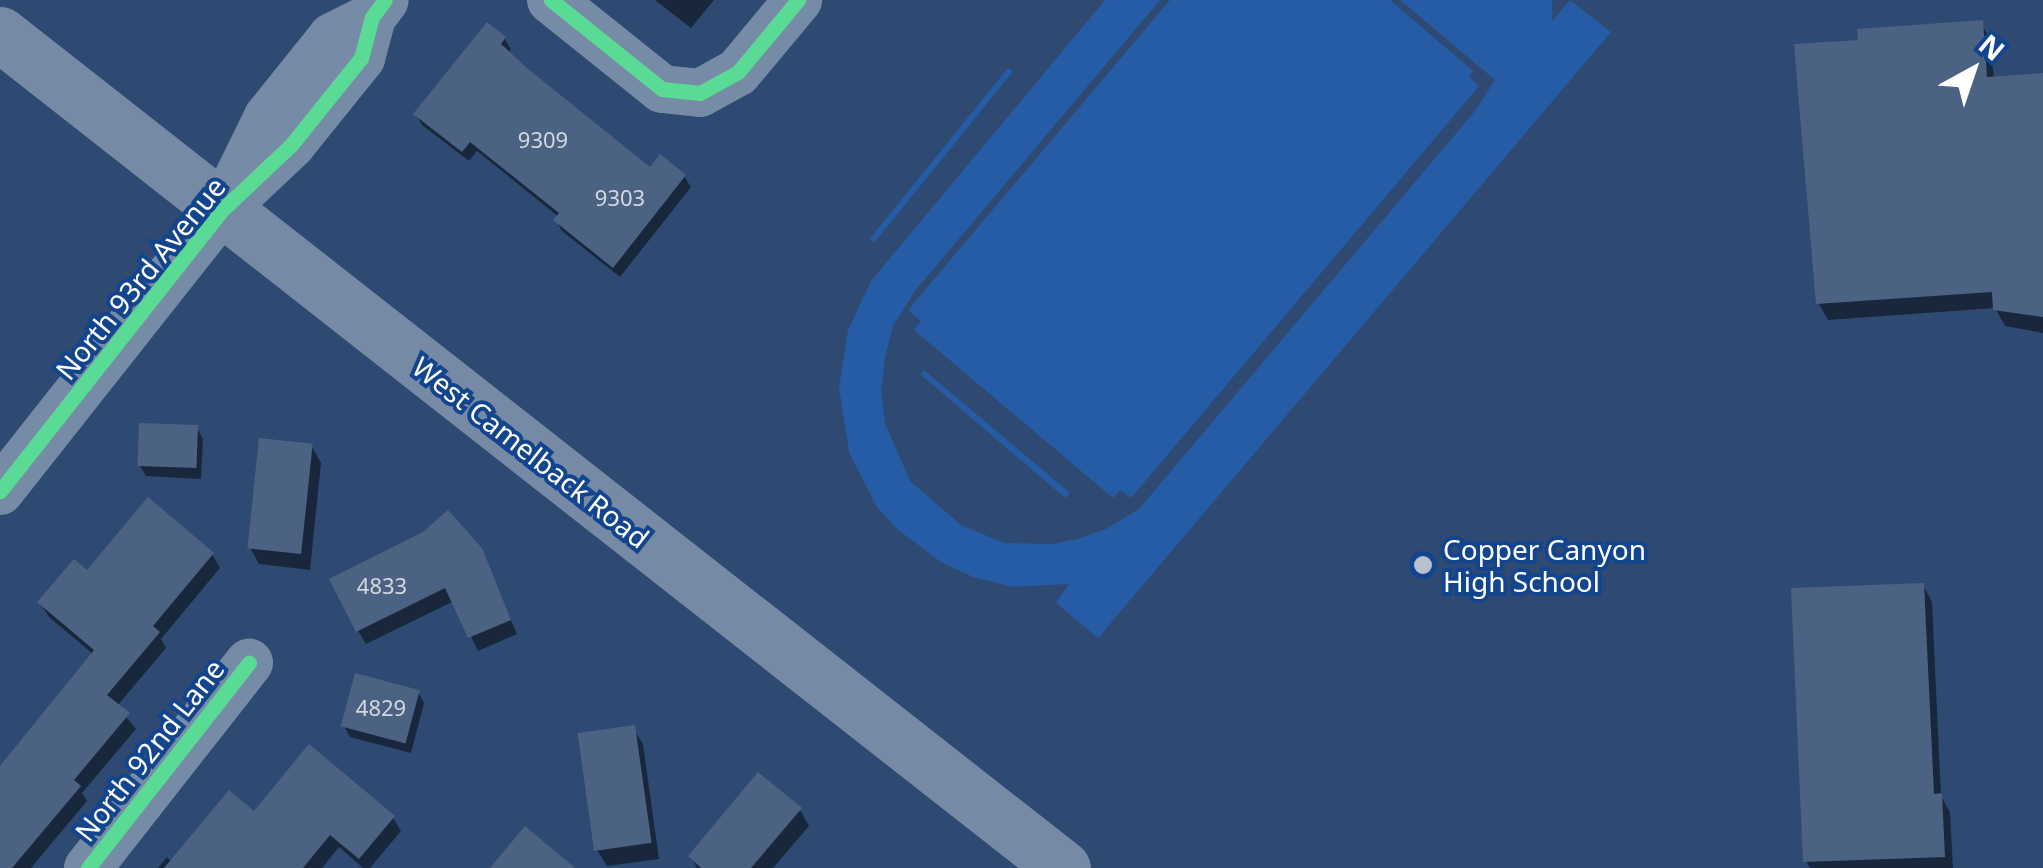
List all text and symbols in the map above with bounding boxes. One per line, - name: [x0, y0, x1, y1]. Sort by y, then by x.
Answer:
- north arrow: [1923, 20, 2023, 120]
- text: N: [1971, 25, 2013, 69]
- house number: 9309: [518, 127, 568, 153]
- street label: North 93rd Avenue: [48, 170, 232, 386]
- house number: 9303: [595, 185, 645, 211]
- street label: West Camelback Road: [406, 349, 656, 555]
- place label: Copper Canyon High School: [1443, 532, 1646, 598]
- marker: Copper Canyon High School: [1412, 554, 1434, 576]
- house number: 4833: [357, 573, 407, 599]
- street label: North 92nd Lane: [67, 652, 231, 848]
- house number: 4829: [356, 695, 406, 721]

